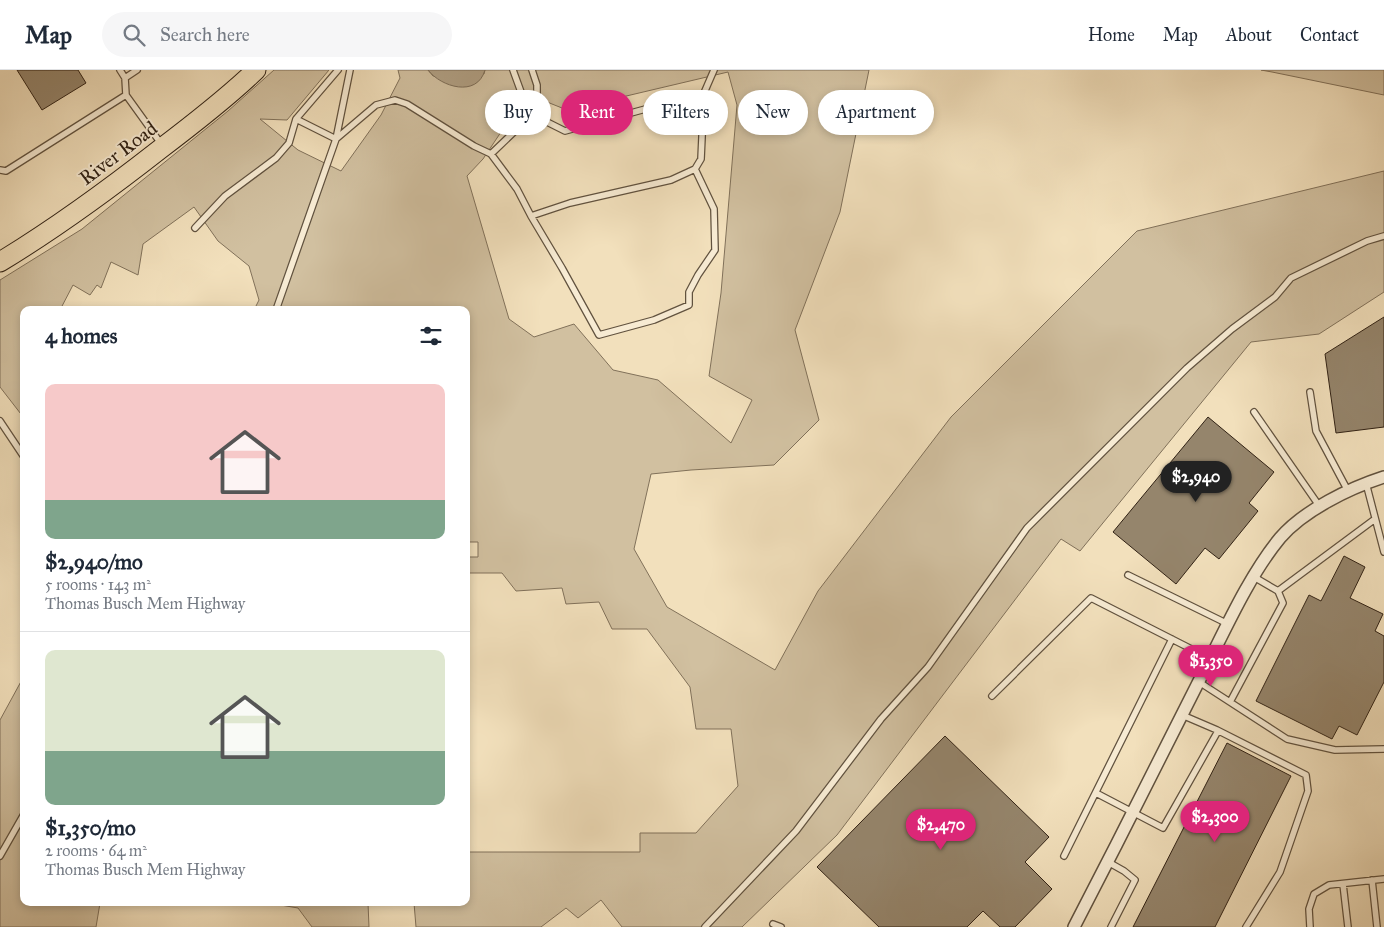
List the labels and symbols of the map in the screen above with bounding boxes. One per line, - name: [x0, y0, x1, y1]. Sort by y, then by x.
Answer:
- street label: River Road: [74, 116, 162, 190]
- pin: $2,940: [1155, 460, 1237, 503]
- pin: $1,350: [1170, 644, 1252, 687]
- pin: $2,300: [1174, 800, 1256, 843]
- pin: $2,470: [900, 808, 982, 851]

